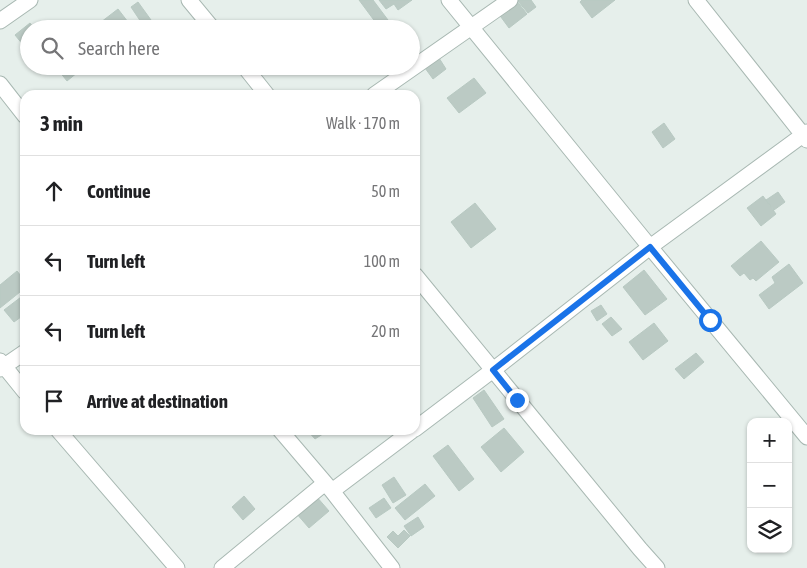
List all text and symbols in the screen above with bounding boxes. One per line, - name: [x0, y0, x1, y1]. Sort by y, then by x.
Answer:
- search box: [20, 20, 420, 75]
- icon: search: [38, 34, 66, 62]
- text: Search here: [78, 37, 160, 59]
- text: 3 min: [40, 111, 83, 135]
- text: Walk · 170 m: [326, 114, 400, 132]
- icon: ahead: [40, 177, 68, 205]
- text: Continue: [87, 180, 151, 202]
- text: 50 m: [371, 182, 400, 200]
- icon: left: [40, 247, 68, 275]
- text: Turn left: [87, 250, 145, 272]
- text: 100 m: [364, 252, 400, 270]
- route start: [699, 309, 722, 332]
- icon: left: [40, 317, 68, 345]
- text: Turn left: [87, 320, 145, 342]
- text: 20 m: [371, 322, 400, 340]
- icon: arrive: [40, 387, 68, 415]
- route end: [506, 389, 529, 412]
- text: Arrive at destination: [87, 390, 228, 412]
- map controls: [747, 418, 792, 553]
- button: +: [747, 418, 792, 463]
- button: −: [747, 463, 792, 508]
- button: layers: [747, 508, 792, 553]

